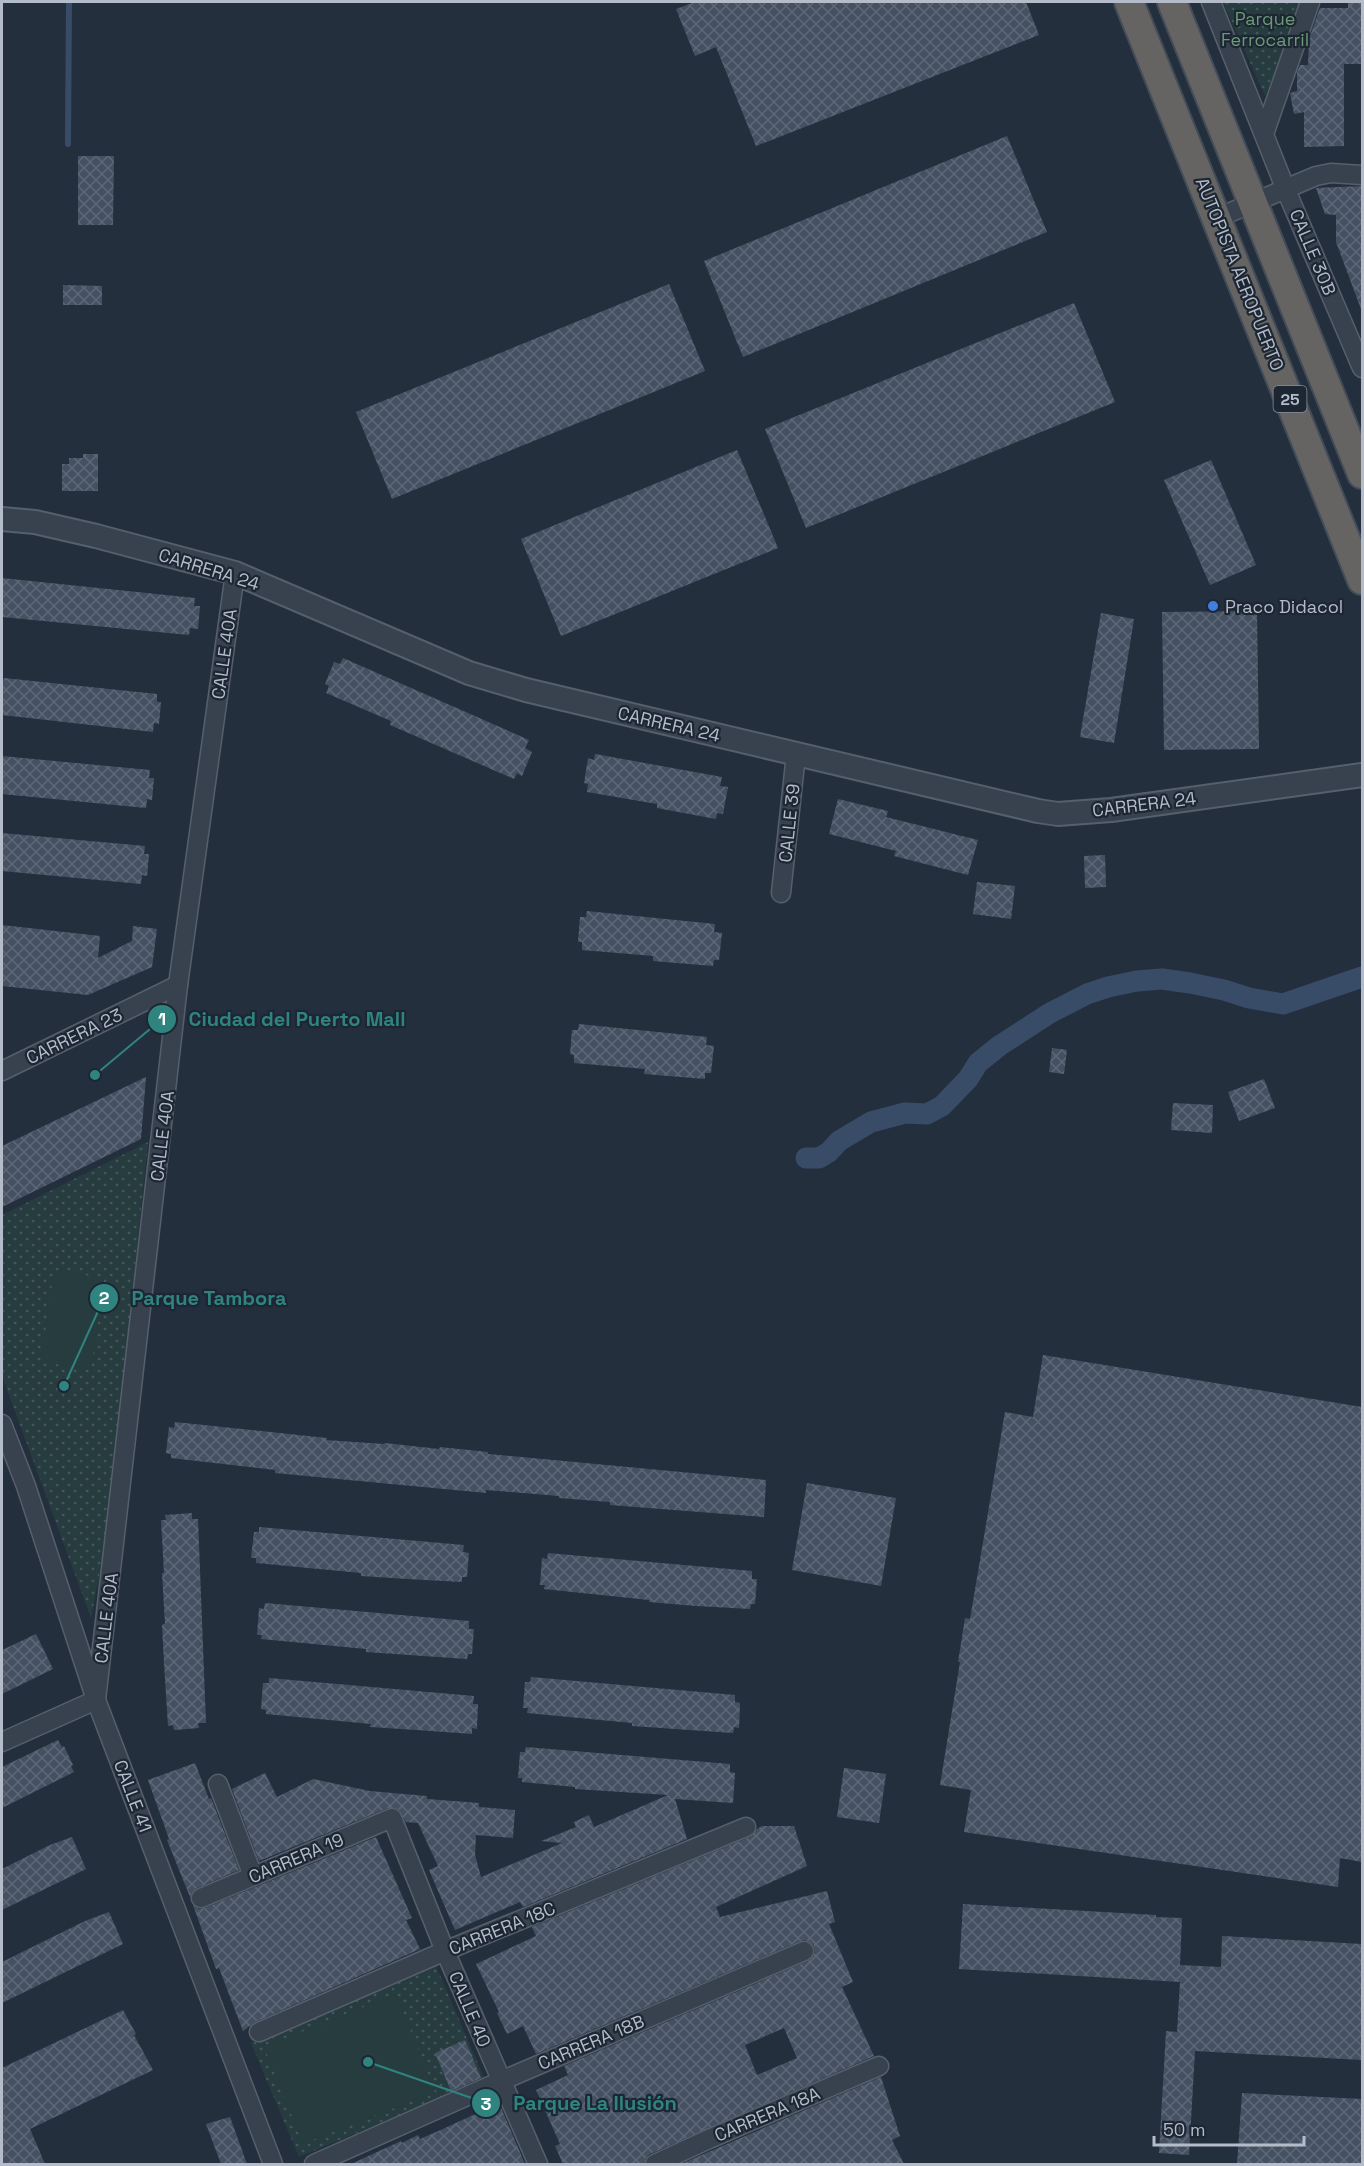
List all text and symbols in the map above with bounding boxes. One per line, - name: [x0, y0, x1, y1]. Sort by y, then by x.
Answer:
- park label: Parque Ferrocarril: [1221, 7, 1309, 51]
- street label: AUTOPISTA AEROPUERTO: [1191, 174, 1289, 374]
- street label: CALLE 30B: [1285, 205, 1341, 299]
- road number: 25: [1274, 386, 1306, 412]
- street label: CARRERA 24: [156, 543, 262, 595]
- place label: Praco Didacol: [1225, 595, 1343, 618]
- marker: Praco Didacol: [1206, 599, 1220, 613]
- street label: CALLE 40A: [206, 607, 242, 701]
- street label: CARRERA 24: [616, 701, 722, 747]
- street label: CALLE 39: [773, 782, 805, 864]
- street label: CARRERA 24: [1091, 786, 1197, 822]
- callout: Ciudad del Puerto Mall: [147, 1000, 418, 1038]
- street label: CARRERA 23: [22, 1003, 126, 1069]
- text: Ciudad del Puerto Mall: [189, 1006, 405, 1032]
- text: 1: [158, 1007, 166, 1030]
- street label: CALLE 40A: [145, 1089, 179, 1183]
- callout: Parque Tambora: [89, 1279, 298, 1317]
- text: Parque Tambora: [131, 1285, 287, 1311]
- text: 2: [99, 1286, 110, 1309]
- street label: CALLE 40A: [89, 1571, 123, 1665]
- street label: CALLE 41: [109, 1757, 157, 1835]
- street label: CARRERA 19: [245, 1828, 347, 1888]
- street label: CARRERA 18C: [445, 1896, 559, 1960]
- street label: CALLE 40: [444, 1968, 496, 2050]
- street label: CARRERA 18B: [534, 2009, 648, 2075]
- street label: CARRERA 18A: [711, 2081, 823, 2147]
- callout: Parque La Ilusión: [471, 2084, 688, 2122]
- text: Parque La Ilusión: [513, 2090, 677, 2116]
- text: 3: [481, 2092, 492, 2115]
- scale bar: [1154, 2109, 1304, 2147]
- text: 50 m: [1163, 2118, 1205, 2141]

